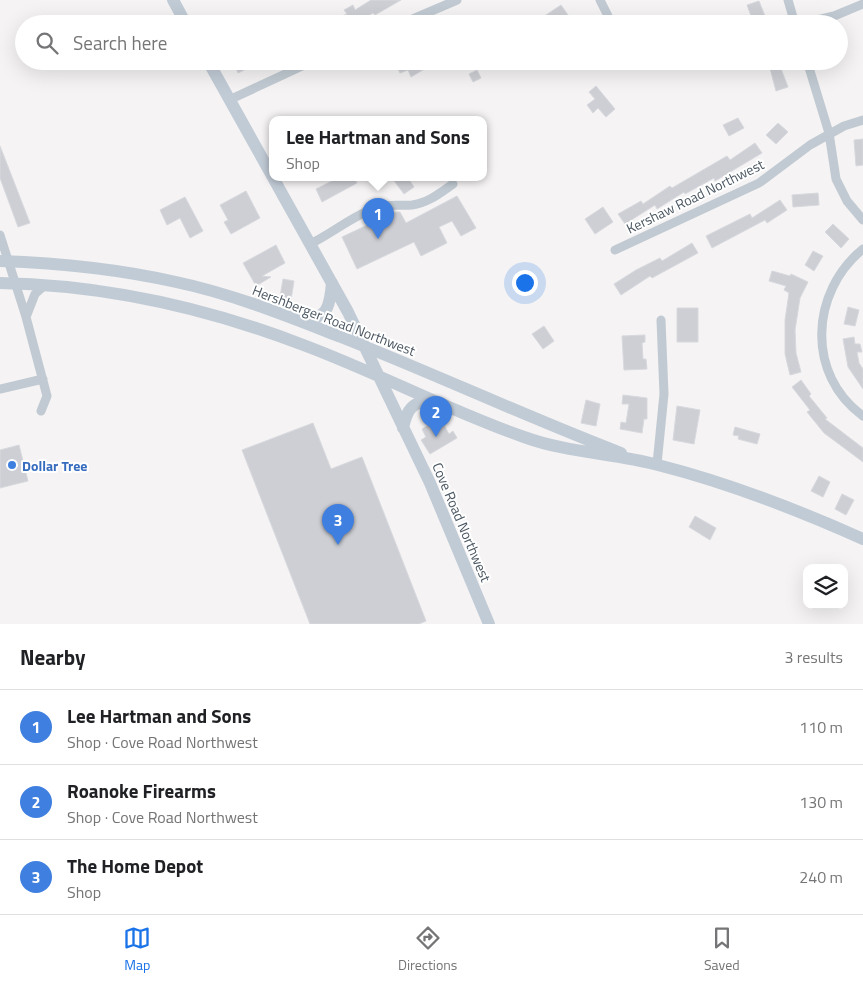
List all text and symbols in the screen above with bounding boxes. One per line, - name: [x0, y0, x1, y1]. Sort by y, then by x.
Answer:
- search box: [15, 15, 848, 70]
- text: Search here: [73, 28, 167, 57]
- icon: search: [33, 29, 61, 57]
- popup: [269, 116, 487, 181]
- text: Lee Hartman and Sons: [286, 122, 470, 151]
- text: Shop: [286, 151, 320, 175]
- street label: Kershaw Road Northwest: [623, 153, 768, 239]
- pin: 1: [362, 198, 394, 239]
- your location: [512, 270, 538, 296]
- street label: Hershberger Road Northwest: [249, 279, 419, 361]
- pin: 2: [420, 396, 452, 437]
- place label: Dollar Tree: [22, 455, 88, 476]
- marker: Dollar Tree: [6, 459, 18, 471]
- street label: Cove Road Northwest: [427, 459, 497, 585]
- pin: 3: [322, 504, 354, 545]
- map controls: [803, 564, 848, 609]
- button: layers: [803, 564, 848, 609]
- text: Nearby: [20, 641, 85, 673]
- text: 3 results: [784, 645, 843, 669]
- text: Lee Hartman and Sons: [67, 701, 251, 730]
- text: 1: [32, 715, 40, 739]
- text: 110 m: [799, 715, 843, 739]
- text: Shop · Cove Road Northwest: [67, 730, 258, 754]
- text: Roanoke Firearms: [67, 776, 216, 805]
- text: 2: [32, 790, 40, 814]
- text: 130 m: [799, 790, 843, 814]
- text: Shop · Cove Road Northwest: [67, 805, 258, 829]
- text: The Home Depot: [67, 851, 203, 880]
- text: 3: [32, 865, 40, 889]
- text: 240 m: [799, 865, 843, 889]
- text: Shop: [67, 880, 101, 904]
- tab: Map: [123, 924, 151, 975]
- tab: Directions: [398, 924, 457, 975]
- tab: Saved: [704, 924, 740, 975]

